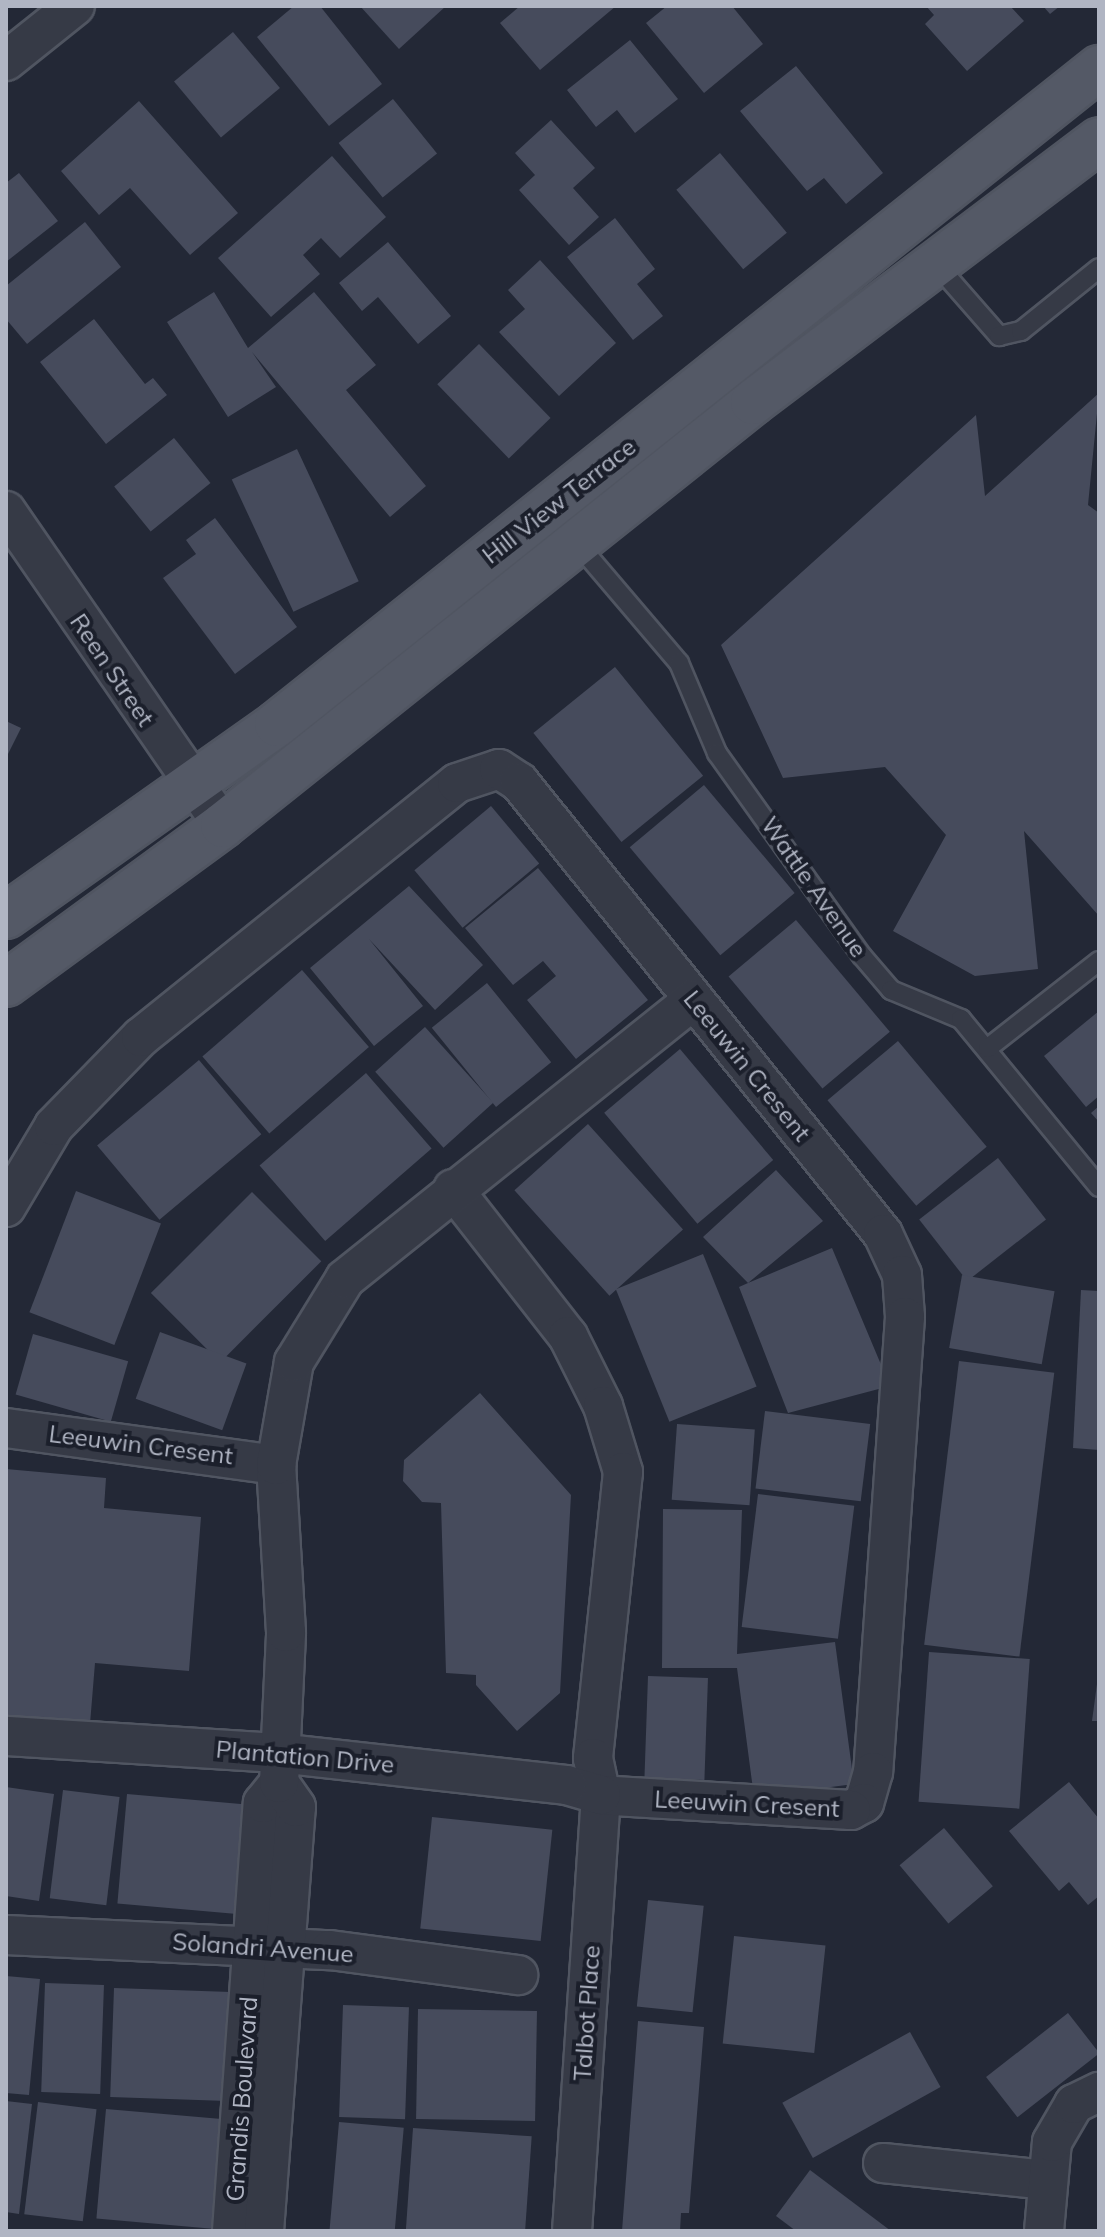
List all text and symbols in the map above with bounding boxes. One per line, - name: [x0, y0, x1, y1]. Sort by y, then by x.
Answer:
- street label: Hill View Terrace: [477, 432, 641, 570]
- street label: Reen Street: [64, 608, 160, 732]
- street label: Wattle Avenue: [755, 811, 873, 963]
- street label: Leeuwin Cresent: [678, 985, 816, 1147]
- street label: Leeuwin Cresent: [47, 1419, 235, 1471]
- street label: Plantation Drive: [215, 1735, 395, 1779]
- street label: Leeuwin Cresent: [654, 1785, 840, 1823]
- street label: Solandri Avenue: [171, 1927, 355, 1969]
- street label: Talbot Place: [568, 1944, 606, 2082]
- street label: Grandis Boulevard: [220, 1996, 264, 2202]

